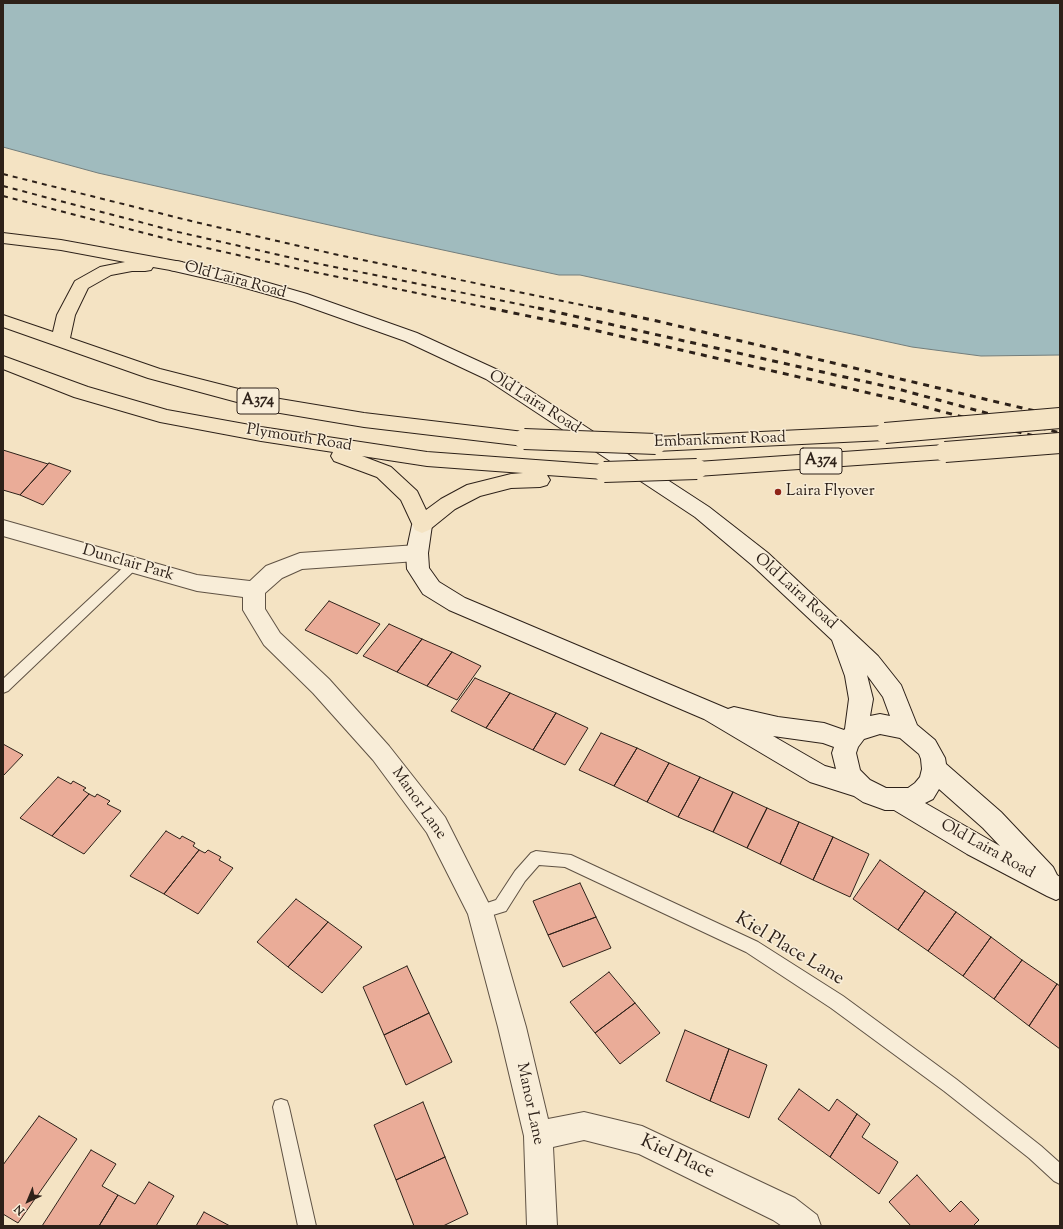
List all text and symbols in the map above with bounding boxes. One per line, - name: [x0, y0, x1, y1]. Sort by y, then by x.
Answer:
- street label: Old Laira Road: [182, 258, 288, 304]
- street label: Old Laira Road: [485, 367, 583, 439]
- road number: A374: [237, 388, 279, 414]
- street label: Plymouth Road: [245, 421, 353, 457]
- street label: Embankment Road: [654, 429, 786, 453]
- road number: A374: [800, 448, 842, 474]
- place label: Laira Flyover: [786, 482, 875, 502]
- marker: Laira Flyover: [773, 487, 783, 497]
- street label: Dunclair Park: [80, 542, 176, 586]
- street label: Old Laira Road: [750, 550, 840, 634]
- street label: Manor Lane: [386, 764, 450, 844]
- street label: Old Laira Road: [937, 816, 1037, 884]
- street label: Kiel Place Lane: [730, 908, 848, 992]
- street label: Manor Lane: [511, 1061, 547, 1147]
- street label: Kiel Place: [636, 1131, 718, 1185]
- north arrow: [8, 1181, 48, 1221]
- text: N: [11, 1201, 28, 1218]

